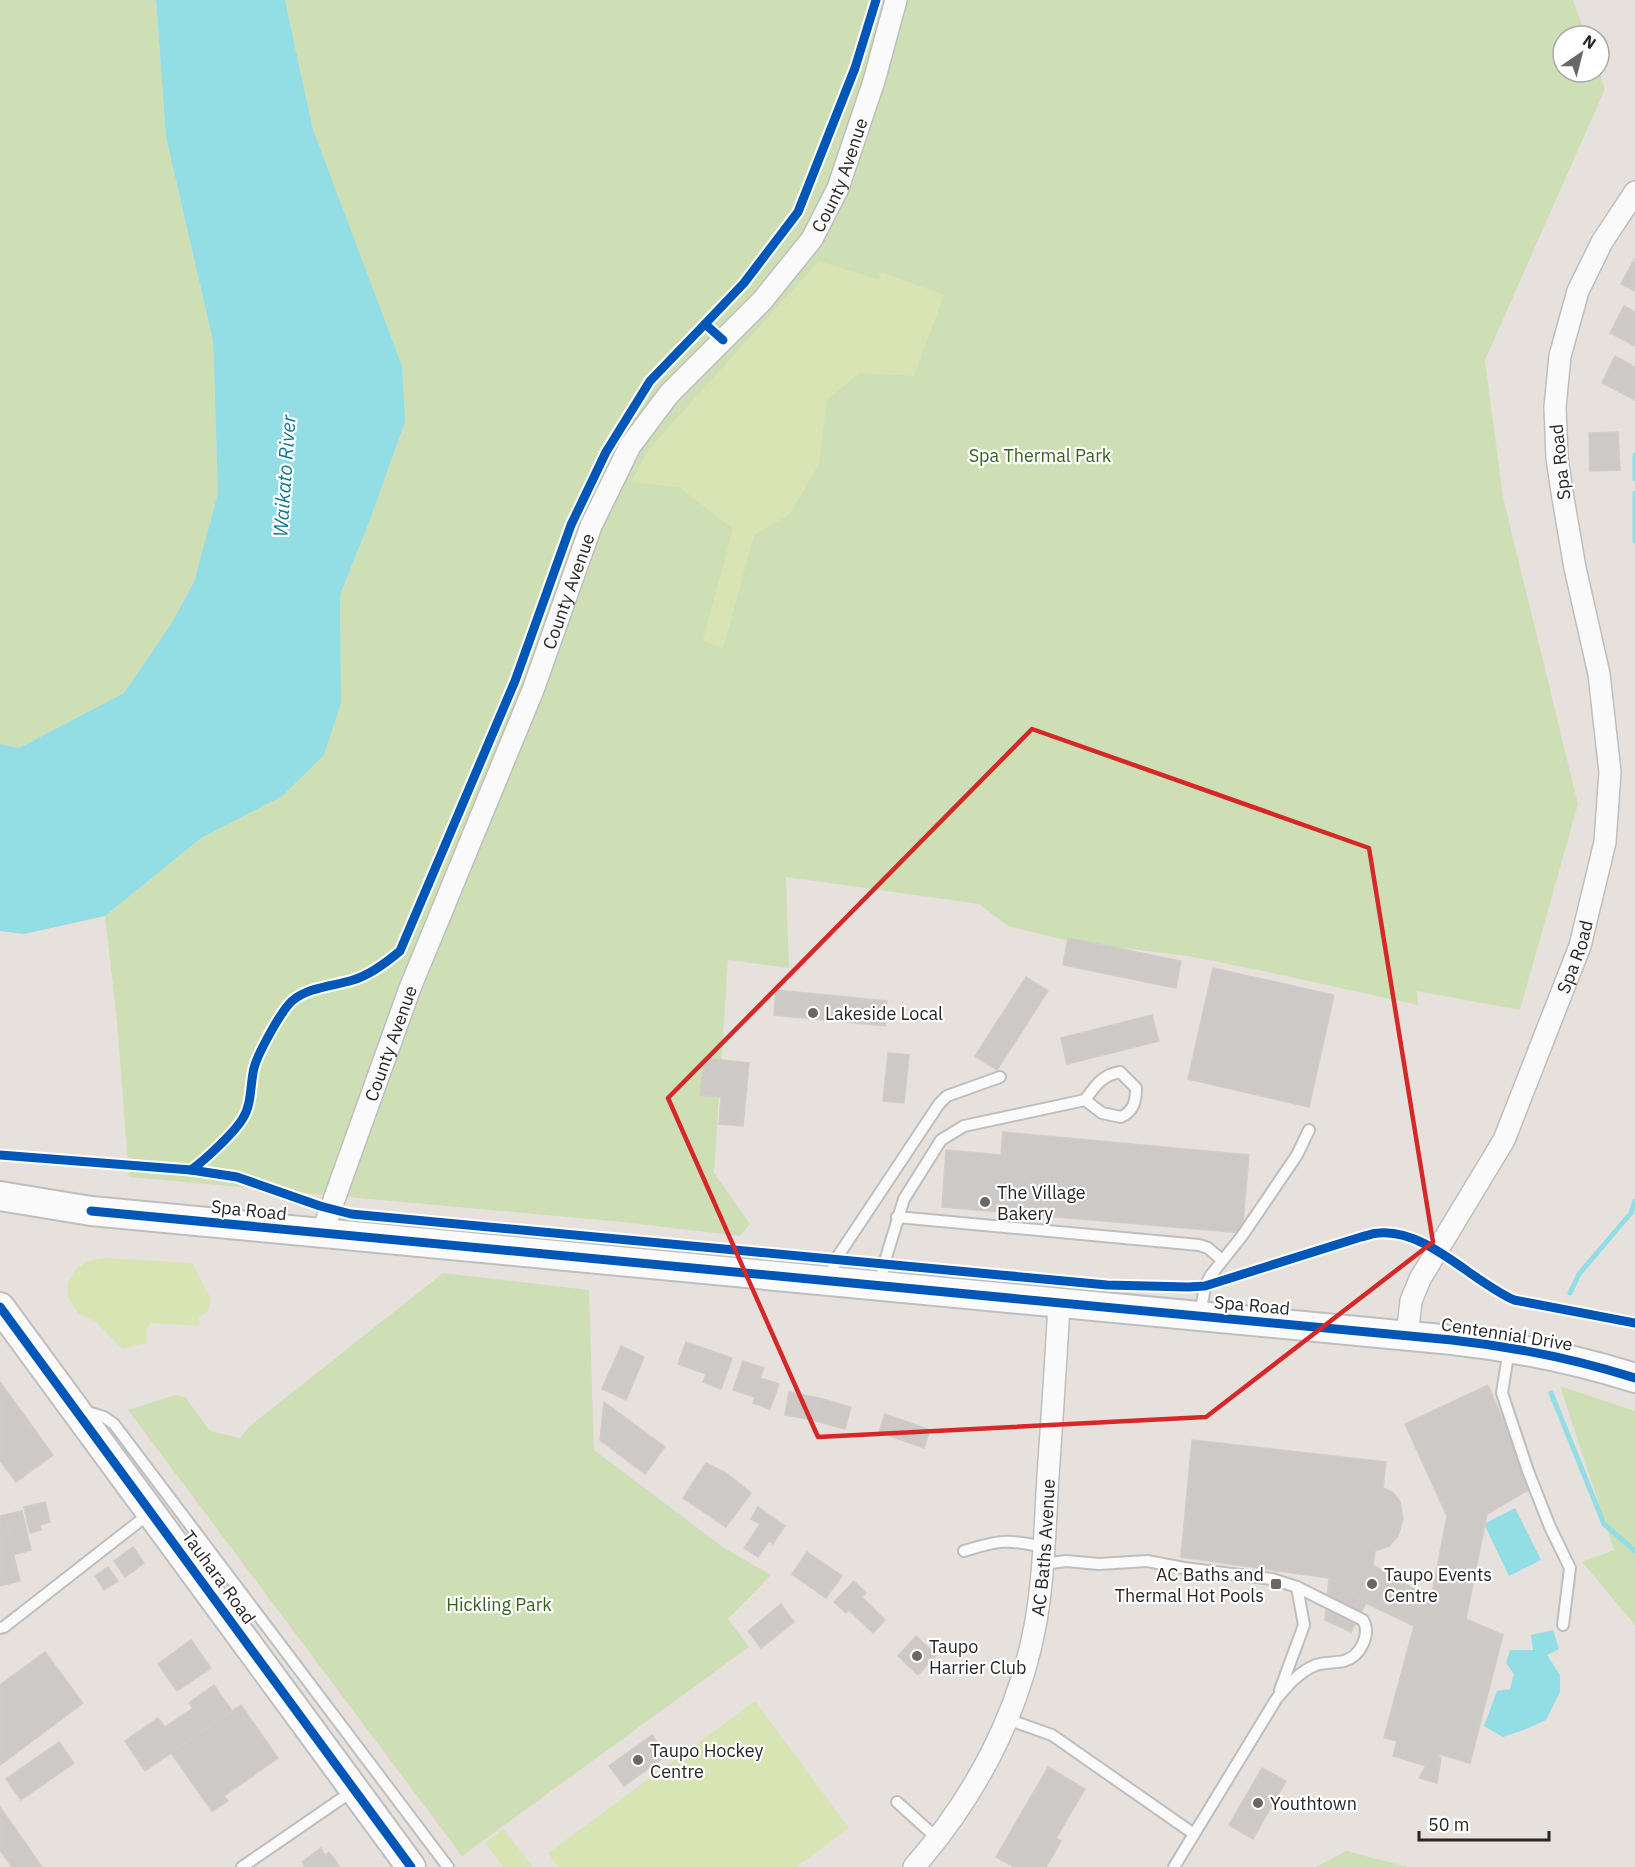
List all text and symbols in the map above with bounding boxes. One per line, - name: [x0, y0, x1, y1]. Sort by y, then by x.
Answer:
- north arrow: [1551, 24, 1611, 84]
- text: N: [1579, 30, 1600, 53]
- street label: County Avenue: [806, 115, 872, 236]
- water label: Waikato River: [266, 413, 302, 538]
- street label: Spa Road: [1545, 423, 1575, 501]
- park label: Spa Thermal Park: [969, 444, 1112, 467]
- street label: County Avenue: [537, 530, 599, 652]
- street label: Spa Road: [1551, 918, 1597, 997]
- street label: County Avenue: [359, 982, 422, 1104]
- place label: Lakeside Local: [825, 1002, 943, 1025]
- marker: Lakeside Local: [806, 1006, 820, 1020]
- place label: The Village Bakery: [997, 1181, 1086, 1225]
- street label: Spa Road: [210, 1195, 288, 1225]
- marker: The Village Bakery: [978, 1195, 992, 1209]
- street label: Spa Road: [1213, 1290, 1291, 1320]
- street label: Centennial Drive: [1440, 1312, 1575, 1356]
- street label: AC Baths Avenue: [1025, 1478, 1059, 1618]
- street label: Tauhara Road: [177, 1526, 261, 1628]
- place label: AC Baths and Thermal Hot Pools: [1115, 1563, 1264, 1607]
- place label: Taupo Events Centre: [1384, 1563, 1492, 1607]
- marker: AC Baths and Thermal Hot Pools: [1269, 1577, 1283, 1591]
- marker: Taupo Events Centre: [1365, 1577, 1379, 1591]
- park label: Hickling Park: [446, 1593, 552, 1616]
- place label: Taupo Harrier Club: [929, 1635, 1027, 1679]
- marker: Taupo Harrier Club: [910, 1649, 924, 1663]
- place label: Taupo Hockey Centre: [650, 1739, 763, 1783]
- marker: Taupo Hockey Centre: [631, 1753, 645, 1767]
- place label: Youthtown: [1270, 1792, 1357, 1815]
- marker: Youthtown: [1251, 1796, 1265, 1810]
- scale bar: [1419, 1804, 1550, 1842]
- text: 50 m: [1428, 1813, 1470, 1836]

